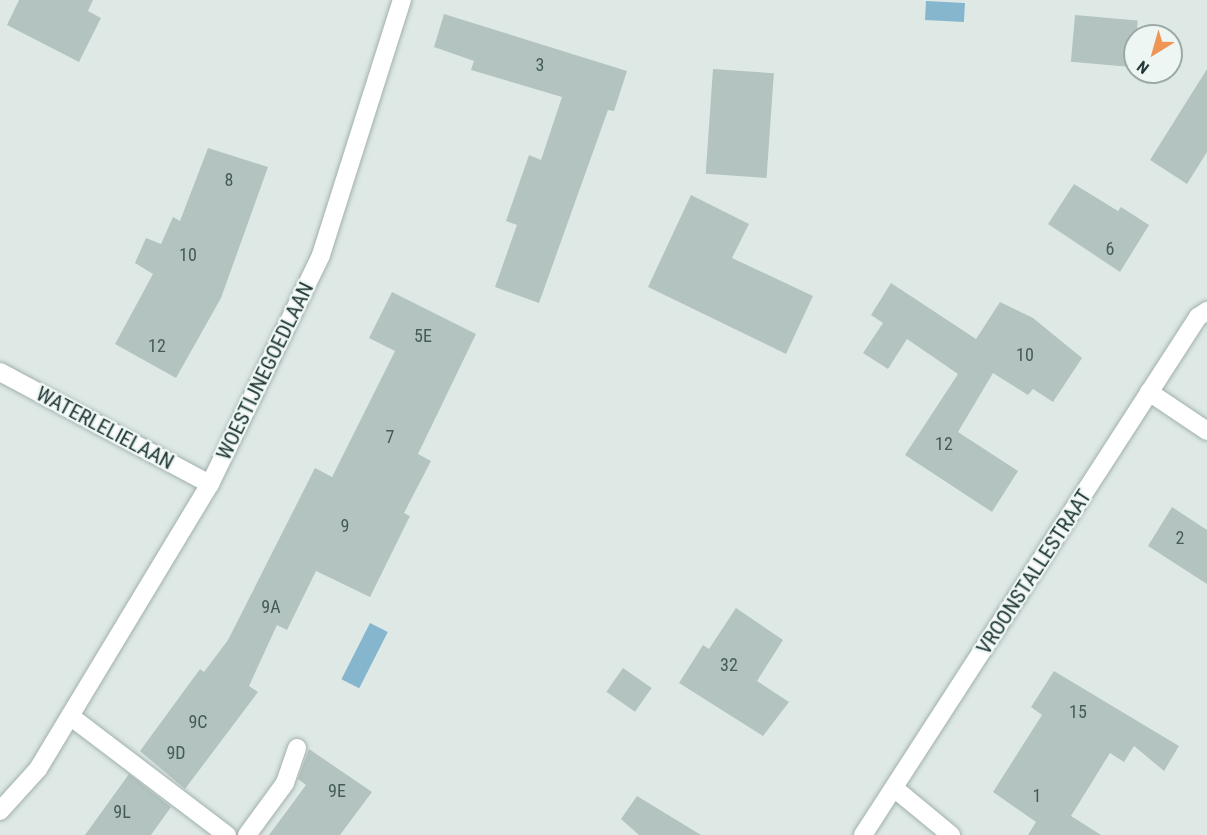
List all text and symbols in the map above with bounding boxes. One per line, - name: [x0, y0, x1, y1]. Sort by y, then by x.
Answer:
- north arrow: [1123, 24, 1183, 84]
- house number: 3: [536, 54, 544, 76]
- text: N: [1133, 57, 1153, 78]
- house number: 8: [225, 169, 233, 191]
- house number: 6: [1106, 238, 1114, 260]
- house number: 10: [179, 244, 197, 266]
- street label: WOESTIJNEGOEDLAAN: [211, 278, 319, 464]
- house number: 5E: [414, 325, 432, 347]
- house number: 12: [148, 335, 166, 357]
- house number: 10: [1016, 344, 1034, 366]
- street label: WATERLELIELAAN: [32, 381, 178, 475]
- house number: 7: [386, 426, 394, 448]
- house number: 12: [935, 433, 953, 455]
- street label: VROONSTALLESTRAAT: [971, 485, 1097, 659]
- house number: 9: [341, 515, 349, 537]
- house number: 2: [1176, 527, 1184, 549]
- house number: 9A: [261, 596, 281, 618]
- house number: 32: [720, 654, 738, 676]
- house number: 15: [1069, 701, 1087, 723]
- house number: 9C: [188, 711, 208, 733]
- house number: 9D: [166, 742, 186, 764]
- house number: 9E: [328, 780, 346, 802]
- house number: 1: [1033, 785, 1041, 807]
- house number: 9L: [113, 801, 131, 823]

